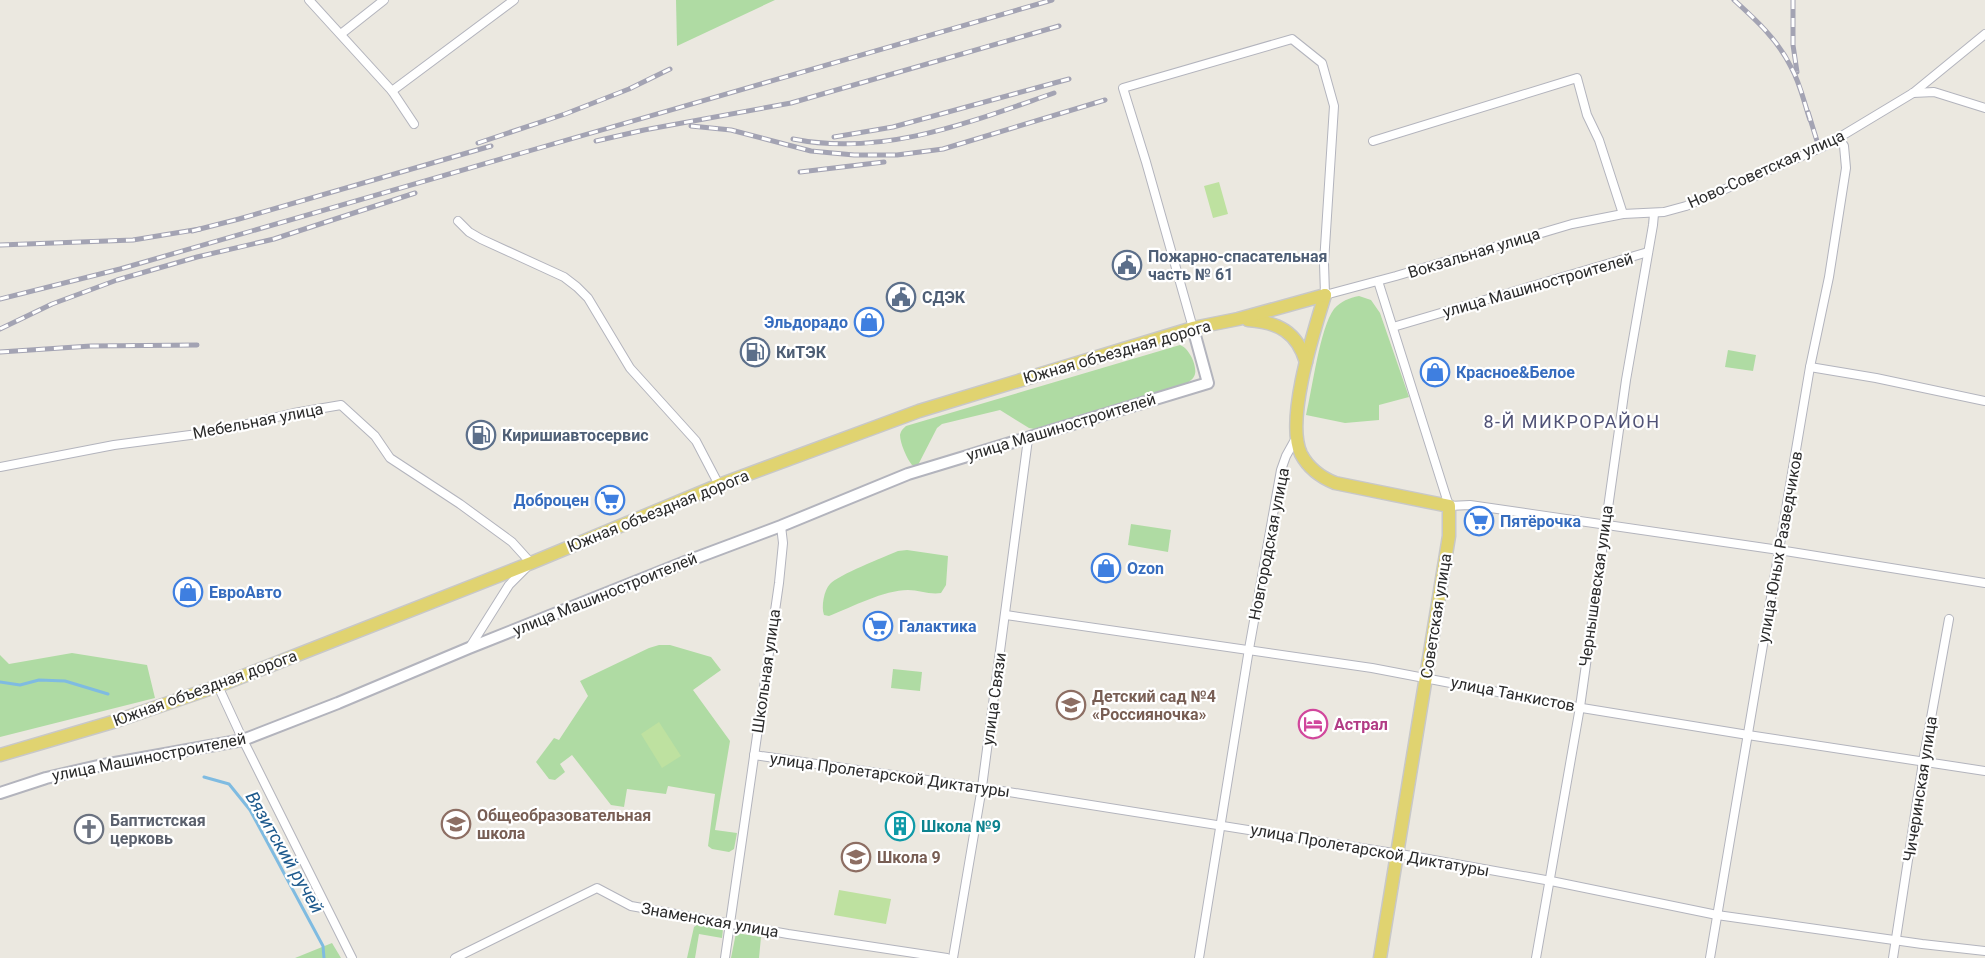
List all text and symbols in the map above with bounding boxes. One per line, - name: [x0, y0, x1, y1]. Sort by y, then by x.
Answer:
- street label: Ново-Советская улица: [1685, 126, 1847, 212]
- street label: Вокзальная улица: [1406, 224, 1542, 282]
- place label: Пожарно-спасательная часть № 61: [1148, 247, 1327, 284]
- public building icon: Пожарно-спасательная часть № 61: [1111, 249, 1143, 281]
- street label: улица Машиностроителей: [1441, 249, 1635, 321]
- public building icon: СДЭК: [885, 281, 917, 313]
- place label: СДЭК: [922, 288, 966, 307]
- shop icon: Эльдорадо: [853, 306, 885, 338]
- place label: Эльдорадо: [764, 313, 848, 332]
- street label: Южная объездная дорога: [1021, 316, 1213, 388]
- fuel station icon: КиТЭК: [739, 336, 771, 368]
- place label: КиТЭК: [776, 343, 827, 362]
- shop icon: Красное&Белое: [1419, 356, 1451, 388]
- place label: Красное&Белое: [1456, 363, 1575, 382]
- street label: улица Машиностроителей: [964, 389, 1158, 465]
- street label: Мебельная улица: [191, 399, 325, 443]
- district label: 8-Й МИКРОРАЙОН: [1483, 411, 1661, 432]
- fuel station icon: Киришиавтосервис: [465, 419, 497, 451]
- place label: Киришиавтосервис: [502, 426, 649, 445]
- street label: улица Юных Разведчиков: [1754, 450, 1806, 644]
- street label: Южная объездная дорога: [564, 466, 752, 556]
- street label: Новгородская улица: [1245, 466, 1293, 622]
- supermarket icon: Доброцен: [594, 484, 626, 516]
- place label: Доброцен: [514, 491, 589, 510]
- street label: Чернышевская улица: [1575, 504, 1617, 668]
- supermarket icon: Пятёрочка: [1463, 505, 1495, 537]
- place label: Пятёрочка: [1500, 512, 1581, 531]
- street label: улица Машиностроителей: [510, 548, 700, 640]
- shop icon: Ozon: [1090, 552, 1122, 584]
- street label: Советская улица: [1417, 552, 1455, 680]
- place label: Ozon: [1127, 559, 1164, 578]
- shop icon: ЕвроАвто: [172, 576, 204, 608]
- place label: ЕвроАвто: [209, 583, 282, 602]
- street label: Школьная улица: [748, 608, 784, 734]
- supermarket icon: Галактика: [862, 610, 894, 642]
- place label: Галактика: [899, 617, 977, 636]
- street label: Южная объездная дорога: [110, 646, 300, 730]
- street label: улица Связи: [978, 651, 1010, 747]
- street label: улица Танкистов: [1449, 673, 1577, 715]
- place label: Детский сад №4 «Россияночка»: [1092, 687, 1216, 724]
- school or university icon: Детский сад №4 «Россияночка»: [1055, 689, 1087, 721]
- hotel icon: Астрал: [1297, 708, 1329, 740]
- place label: Астрал: [1334, 715, 1388, 734]
- street label: Чичеринская улица: [1899, 715, 1941, 863]
- street label: улица Машиностроителей: [50, 729, 248, 785]
- street label: улица Пролетарской Диктатуры: [769, 749, 1011, 801]
- water label: Вязитский ручей: [242, 787, 328, 917]
- place label: Общеобразовательная школа: [477, 806, 651, 843]
- school or university icon: Общеобразовательная школа: [440, 808, 472, 840]
- building icon: Школа №9: [884, 810, 916, 842]
- place label: Баптистская церковь: [110, 811, 206, 848]
- church icon: Баптистская церковь: [73, 813, 105, 845]
- place label: Школа №9: [921, 817, 1001, 836]
- street label: улица Пролетарской Диктатуры: [1249, 820, 1491, 880]
- school or university icon: Школа 9: [840, 841, 872, 873]
- place label: Школа 9: [877, 848, 941, 867]
- street label: Знаменская улица: [640, 899, 780, 941]

